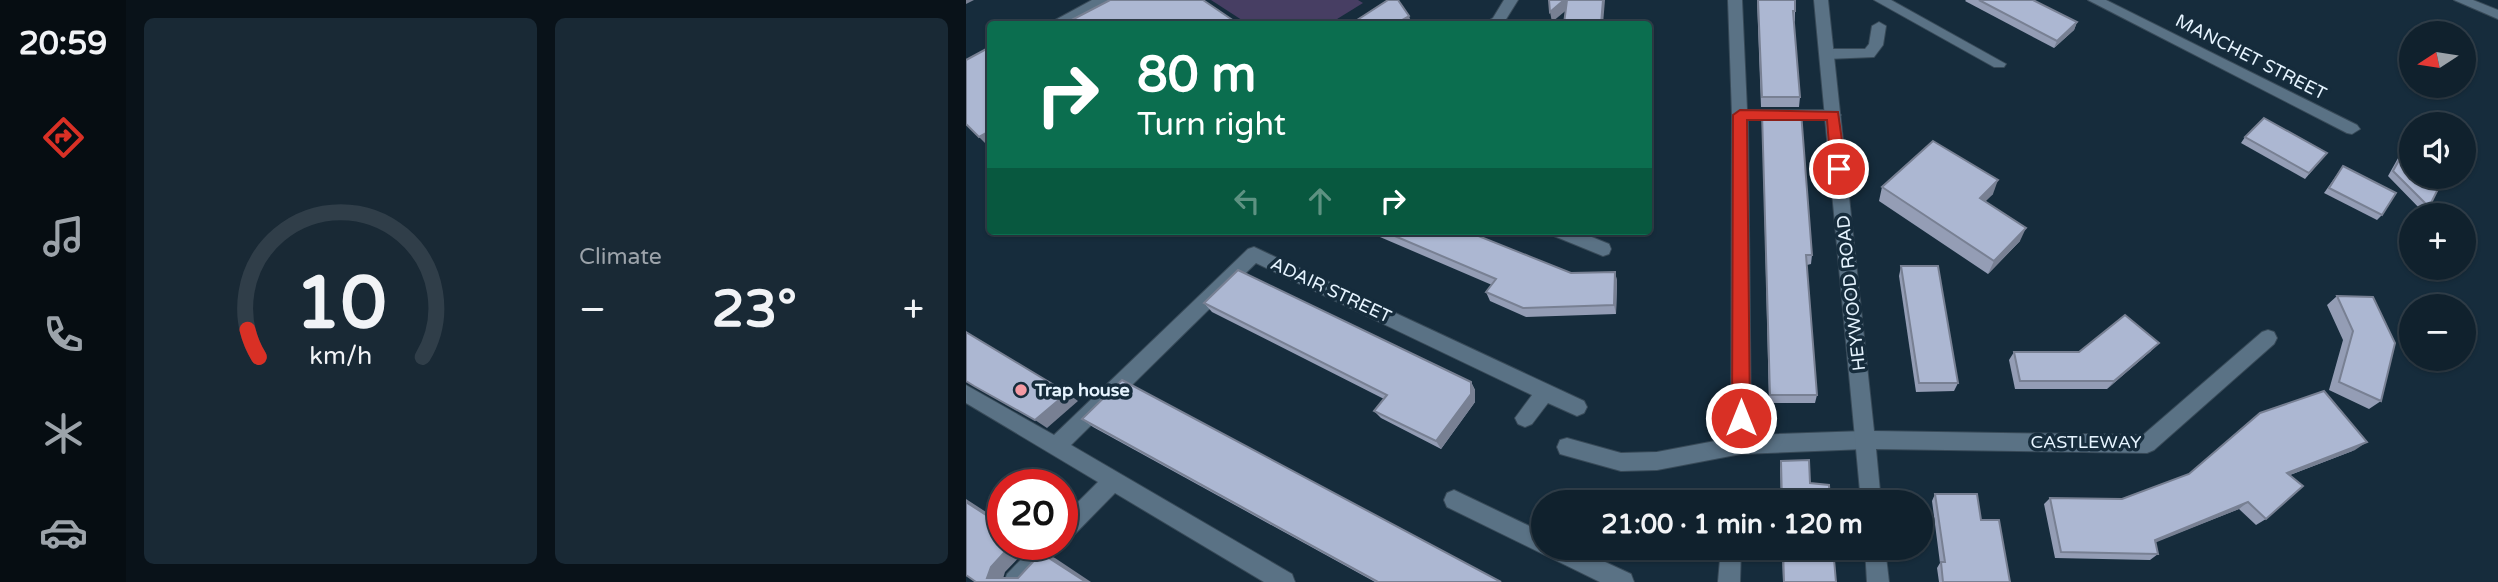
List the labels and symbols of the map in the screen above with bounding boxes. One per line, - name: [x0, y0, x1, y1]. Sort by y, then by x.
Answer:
- street label: MANCHET STREET: [2172, 9, 2330, 105]
- north arrow: [2399, 21, 2476, 98]
- pin: [1809, 139, 1869, 199]
- street label: HEYWOOD ROAD: [1832, 214, 1870, 372]
- street label: ADAIR STREET: [1267, 252, 1395, 328]
- place label: Trap house: [1034, 379, 1130, 401]
- position arrow: [1704, 381, 1778, 455]
- marker: Trap house: [1013, 382, 1029, 398]
- street label: CASTLEWAY: [2030, 431, 2142, 453]
- speed limit sign: 20: [987, 469, 1078, 560]

